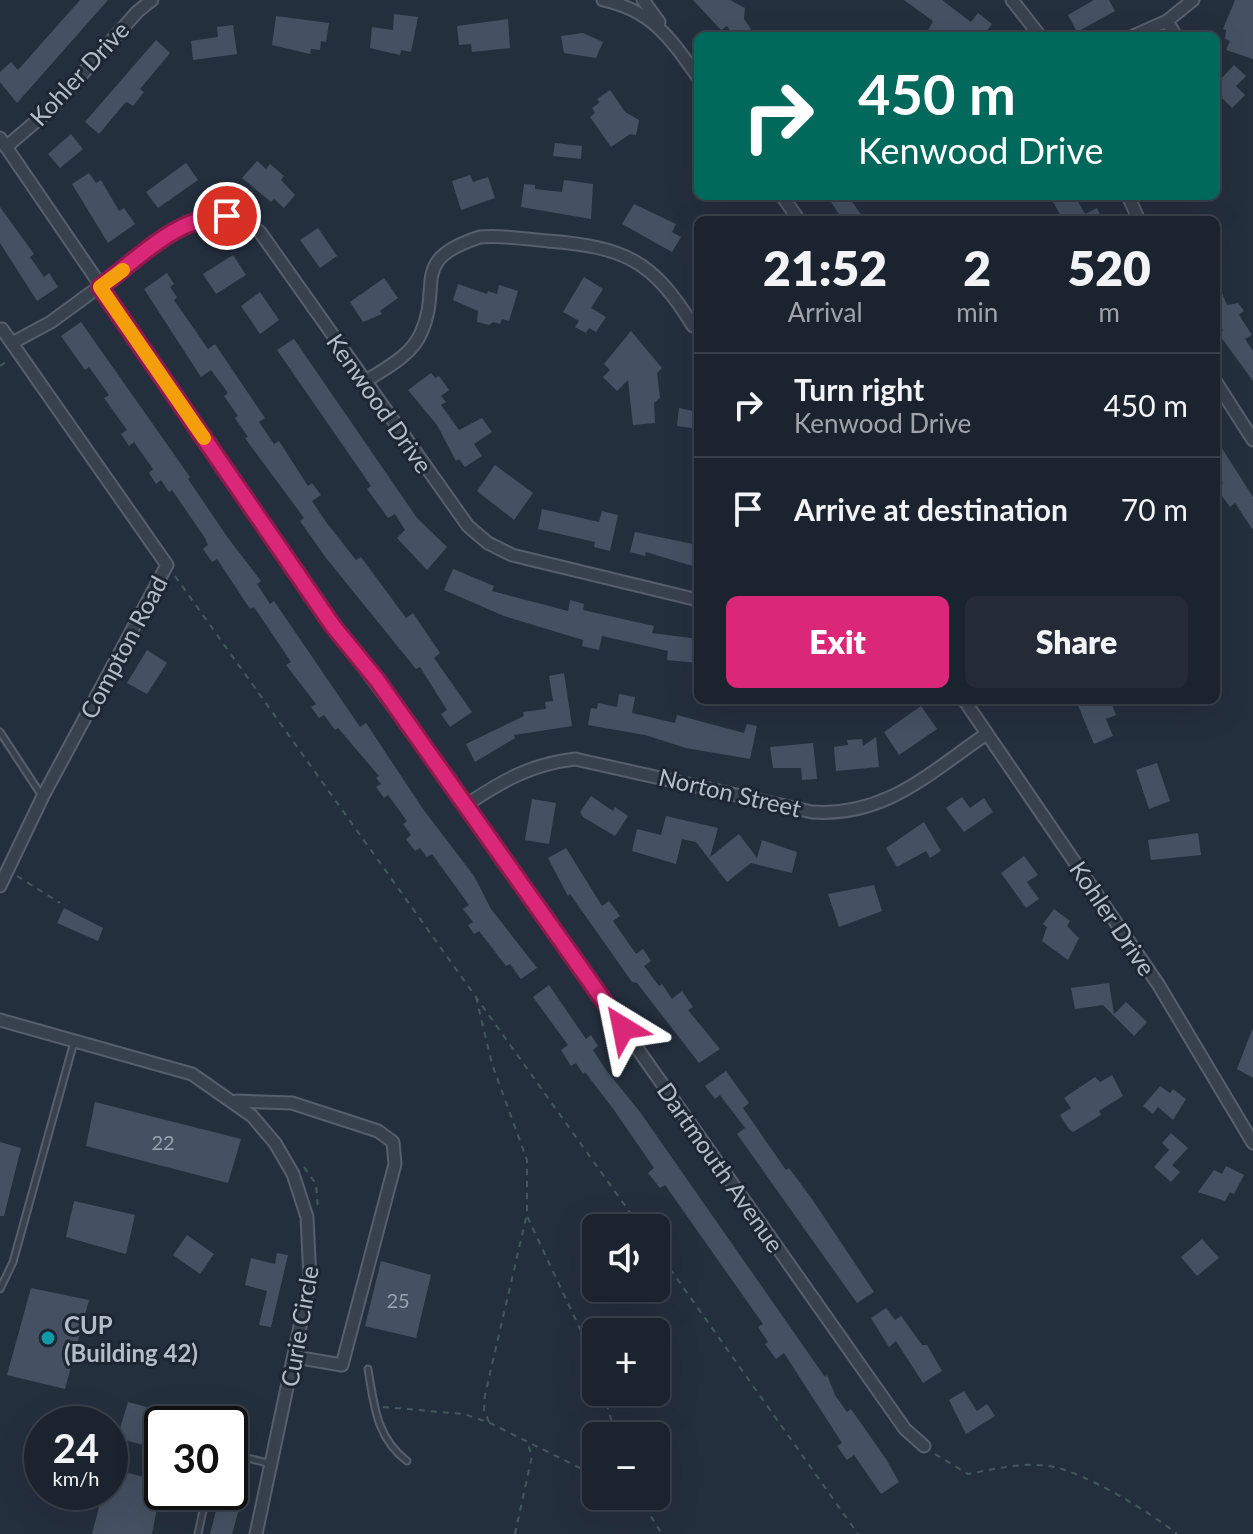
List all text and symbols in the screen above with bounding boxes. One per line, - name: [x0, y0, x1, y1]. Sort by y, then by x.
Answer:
- street label: Kohler Drive: [23, 15, 135, 131]
- text: 450 m: [858, 60, 1016, 127]
- icon: right: [726, 64, 830, 168]
- text: Kenwood Drive: [858, 128, 1104, 172]
- pin: [193, 182, 261, 250]
- icon: arrive: [205, 194, 249, 238]
- text: 21:52: [763, 239, 887, 296]
- text: 2: [963, 239, 991, 296]
- text: 520: [1067, 239, 1151, 296]
- text: Arrival: [788, 296, 863, 328]
- text: min: [956, 296, 998, 328]
- text: m: [1098, 296, 1120, 328]
- street label: Kenwood Drive: [321, 328, 439, 478]
- text: Turn right: [794, 371, 924, 407]
- icon: right: [726, 383, 770, 427]
- text: 450 m: [1103, 387, 1188, 423]
- text: Kenwood Drive: [794, 407, 971, 439]
- icon: arrive: [726, 487, 770, 531]
- text: Arrive at destination: [794, 491, 1068, 527]
- text: 70 m: [1121, 491, 1188, 527]
- street label: Compton Road: [73, 571, 173, 723]
- button: Exit: [726, 596, 949, 688]
- button: Share: [965, 596, 1188, 688]
- street label: Norton Street: [656, 762, 804, 823]
- street label: Kohler Drive: [1064, 855, 1162, 981]
- position arrow: [581, 986, 665, 1070]
- street label: Dartmouth Avenue: [652, 1076, 790, 1258]
- house number: 22: [151, 1130, 175, 1154]
- map controls: [582, 1214, 670, 1510]
- button: sound: [582, 1214, 670, 1302]
- street label: Curie Circle: [274, 1263, 324, 1389]
- house number: 25: [386, 1288, 410, 1312]
- place label: CUP (Building 42): [64, 1310, 198, 1367]
- button: +: [582, 1318, 670, 1406]
- marker: CUP (Building 42): [39, 1329, 57, 1347]
- speed limit sign: 30: [144, 1406, 248, 1510]
- button: −: [582, 1422, 670, 1510]
- text: 24: [53, 1424, 99, 1472]
- text: km/h: [53, 1466, 99, 1490]

